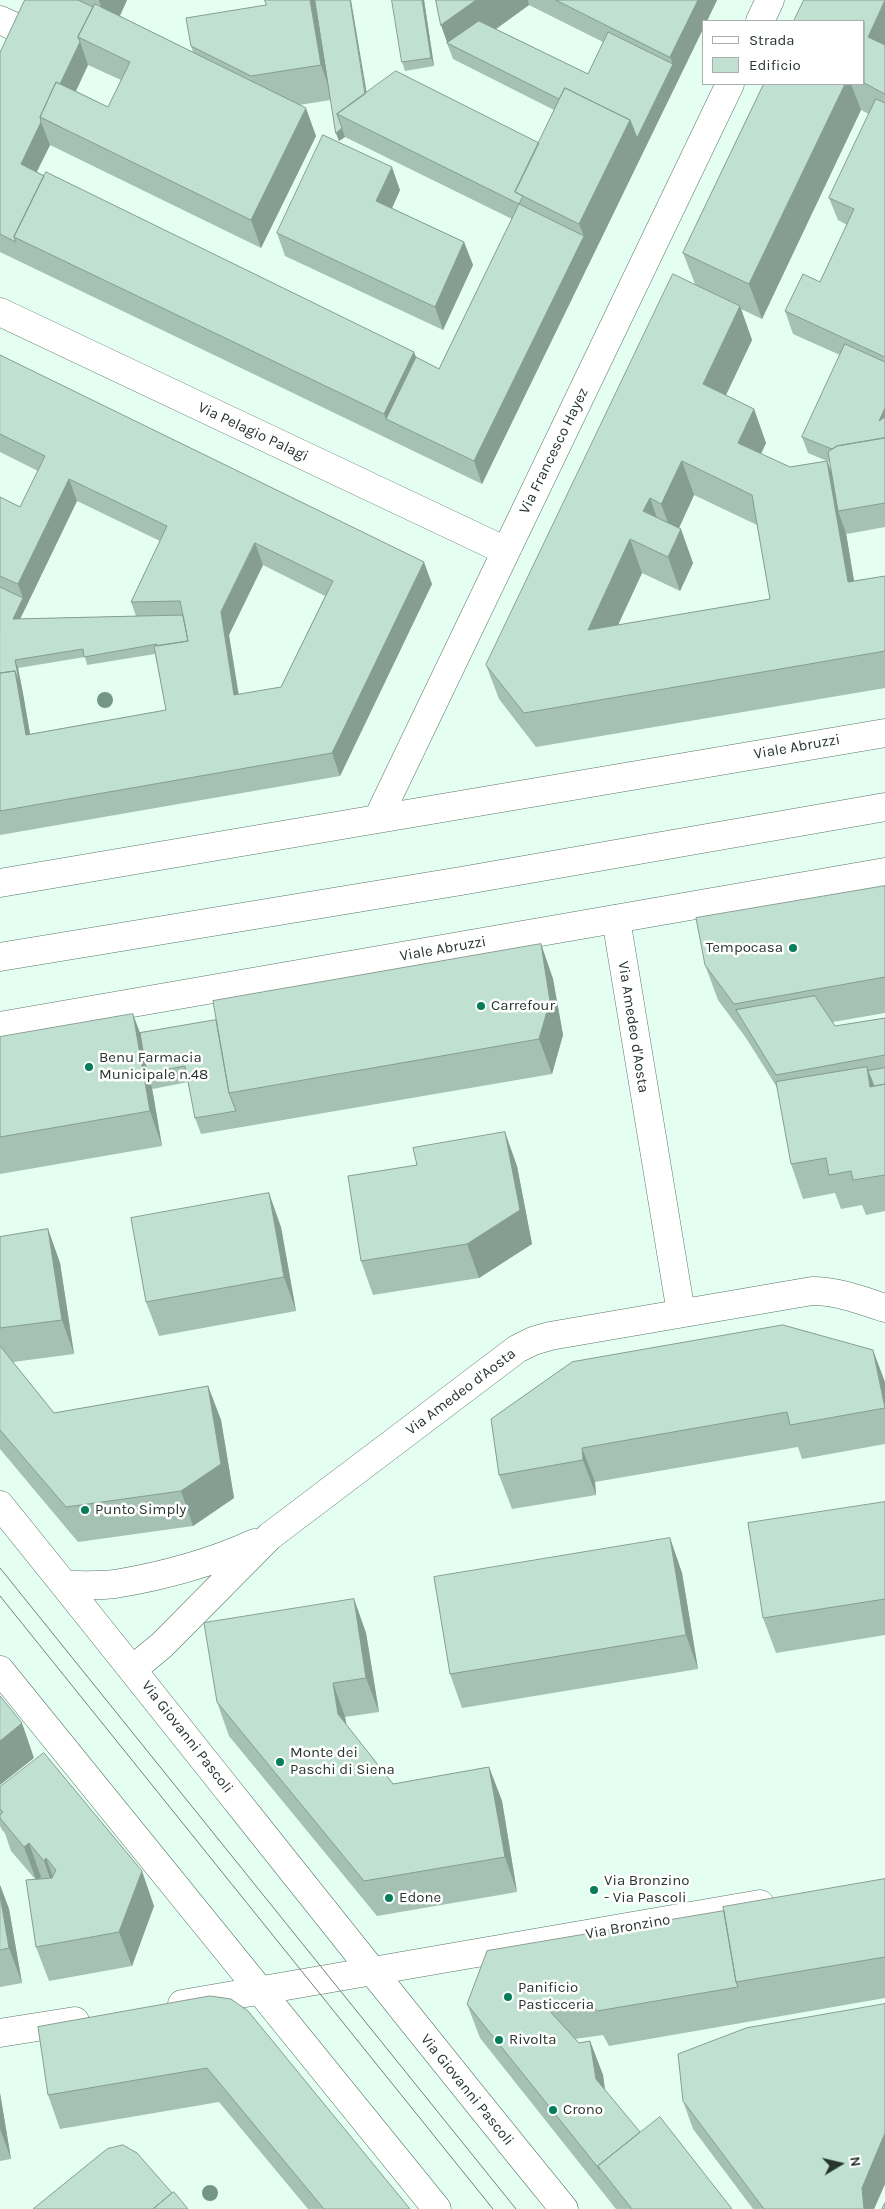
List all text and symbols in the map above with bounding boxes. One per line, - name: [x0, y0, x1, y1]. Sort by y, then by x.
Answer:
- legend: [702, 20, 865, 85]
- text: Strada: [749, 31, 795, 49]
- text: Edificio: [749, 56, 801, 74]
- street label: Via Francesco Hayez: [516, 385, 592, 517]
- street label: Via Pelagio Palagi: [195, 399, 311, 465]
- street label: Viale Abruzzi: [752, 731, 842, 763]
- street label: Viale Abruzzi: [398, 933, 488, 965]
- place label: Tempocasa: [706, 939, 783, 957]
- marker: Tempocasa: [787, 942, 799, 954]
- street label: Via Amedeo d'Aosta: [614, 960, 652, 1094]
- place label: Carrefour: [491, 997, 555, 1015]
- marker: Carrefour: [475, 1000, 487, 1012]
- place label: Benu Farmacia Municipale n.48: [99, 1049, 208, 1084]
- marker: Benu Farmacia Municipale n.48: [83, 1061, 95, 1073]
- street label: Via Amedeo d'Aosta: [402, 1345, 520, 1439]
- place label: Punto Simply: [95, 1501, 186, 1519]
- marker: Punto Simply: [79, 1504, 91, 1516]
- street label: Via Giovanni Pascoli: [137, 1677, 237, 1797]
- place label: Monte dei Paschi di Siena: [290, 1744, 395, 1779]
- marker: Monte dei Paschi di Siena: [274, 1756, 286, 1768]
- place label: Via Bronzino - Via Pascoli: [604, 1872, 690, 1907]
- marker: Via Bronzino - Via Pascoli: [588, 1884, 600, 1896]
- place label: Edone: [399, 1889, 441, 1907]
- marker: Edone: [383, 1892, 395, 1904]
- street label: Via Bronzino: [584, 1911, 672, 1943]
- place label: Panificio Pasticceria: [518, 1979, 594, 2014]
- marker: Panificio Pasticceria: [502, 1991, 514, 2003]
- street label: Via Giovanni Pascoli: [417, 2031, 517, 2149]
- place label: Rivolta: [509, 2031, 556, 2049]
- marker: Rivolta: [493, 2034, 505, 2046]
- place label: Crono: [563, 2101, 603, 2119]
- marker: Crono: [547, 2104, 559, 2116]
- north arrow: [815, 2139, 865, 2189]
- text: N: [846, 2155, 864, 2168]

